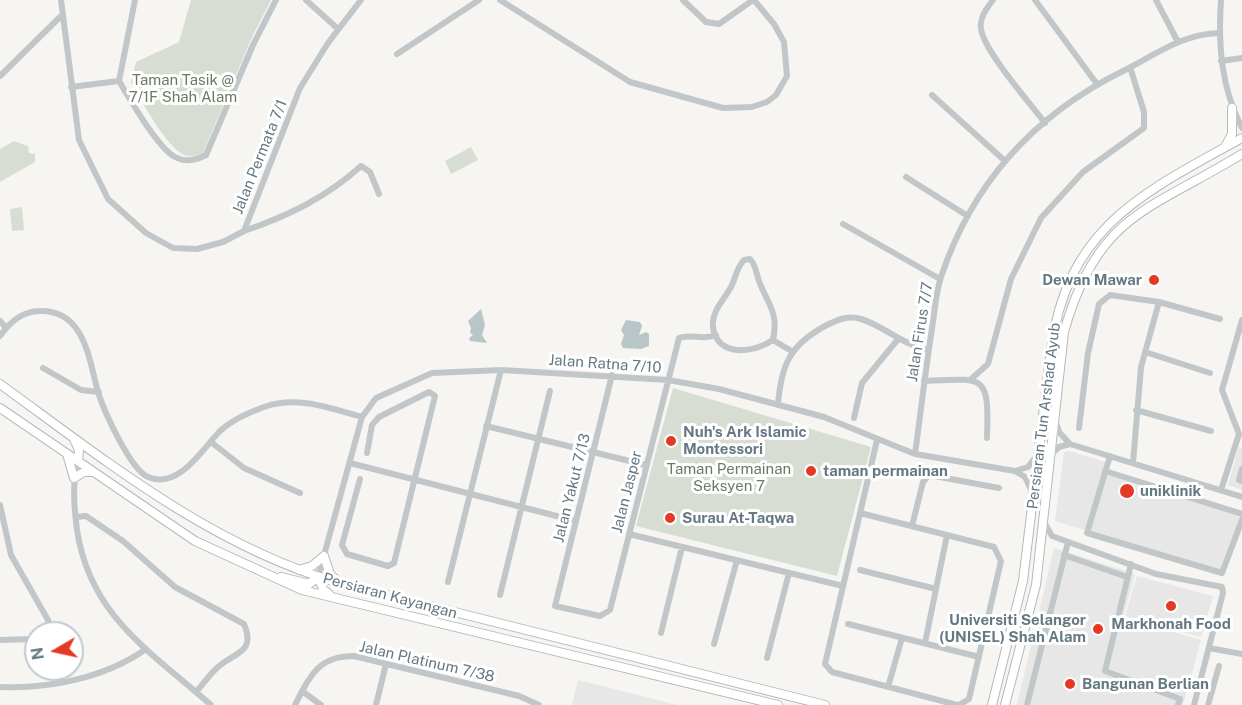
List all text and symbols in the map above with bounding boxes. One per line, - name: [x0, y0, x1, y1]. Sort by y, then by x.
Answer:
- park label: Taman Tasik @ 7/1F Shah Alam: [129, 71, 237, 106]
- street label: Jalan Permata 7/1: [229, 97, 291, 217]
- place label: Dewan Mawar: [1042, 271, 1142, 289]
- marker: Dewan Mawar: [1147, 273, 1161, 287]
- street label: Jalan Firus 7/7: [903, 281, 937, 383]
- street label: Persiaran Tun Arshad Ayub: [1024, 322, 1064, 510]
- street label: Jalan Ratna 7/10: [548, 351, 662, 377]
- place label: Nuh's Ark Islamic Montessori: [683, 423, 807, 458]
- street label: Jalan Yakut 7/13: [550, 432, 594, 544]
- marker: Nuh's Ark Islamic Montessori: [664, 434, 678, 448]
- street label: Jalan Jasper: [608, 449, 646, 535]
- park label: Taman Permainan Seksyen 7: [667, 460, 791, 495]
- place label: taman permainan: [823, 462, 948, 480]
- marker: taman permainan: [804, 464, 818, 478]
- marker: uniklinik: [1118, 482, 1136, 500]
- place label: uniklinik: [1140, 482, 1201, 500]
- place label: Surau At-Taqwa: [682, 509, 794, 527]
- marker: Surau At-Taqwa: [663, 511, 677, 525]
- street label: Persiaran Kayangan: [321, 569, 459, 623]
- marker: Markhonah Food: [1164, 599, 1178, 613]
- place label: Universiti Selangor (UNISEL) Shah Alam: [939, 611, 1086, 646]
- place label: Markhonah Food: [1111, 615, 1231, 633]
- north arrow: [24, 621, 84, 681]
- marker: Universiti Selangor (UNISEL) Shah Alam: [1091, 622, 1105, 636]
- street label: Jalan Platinum 7/38: [358, 638, 496, 686]
- text: N: [27, 646, 48, 661]
- place label: Bangunan Berlian: [1082, 675, 1209, 693]
- marker: Bangunan Berlian: [1063, 677, 1077, 691]

